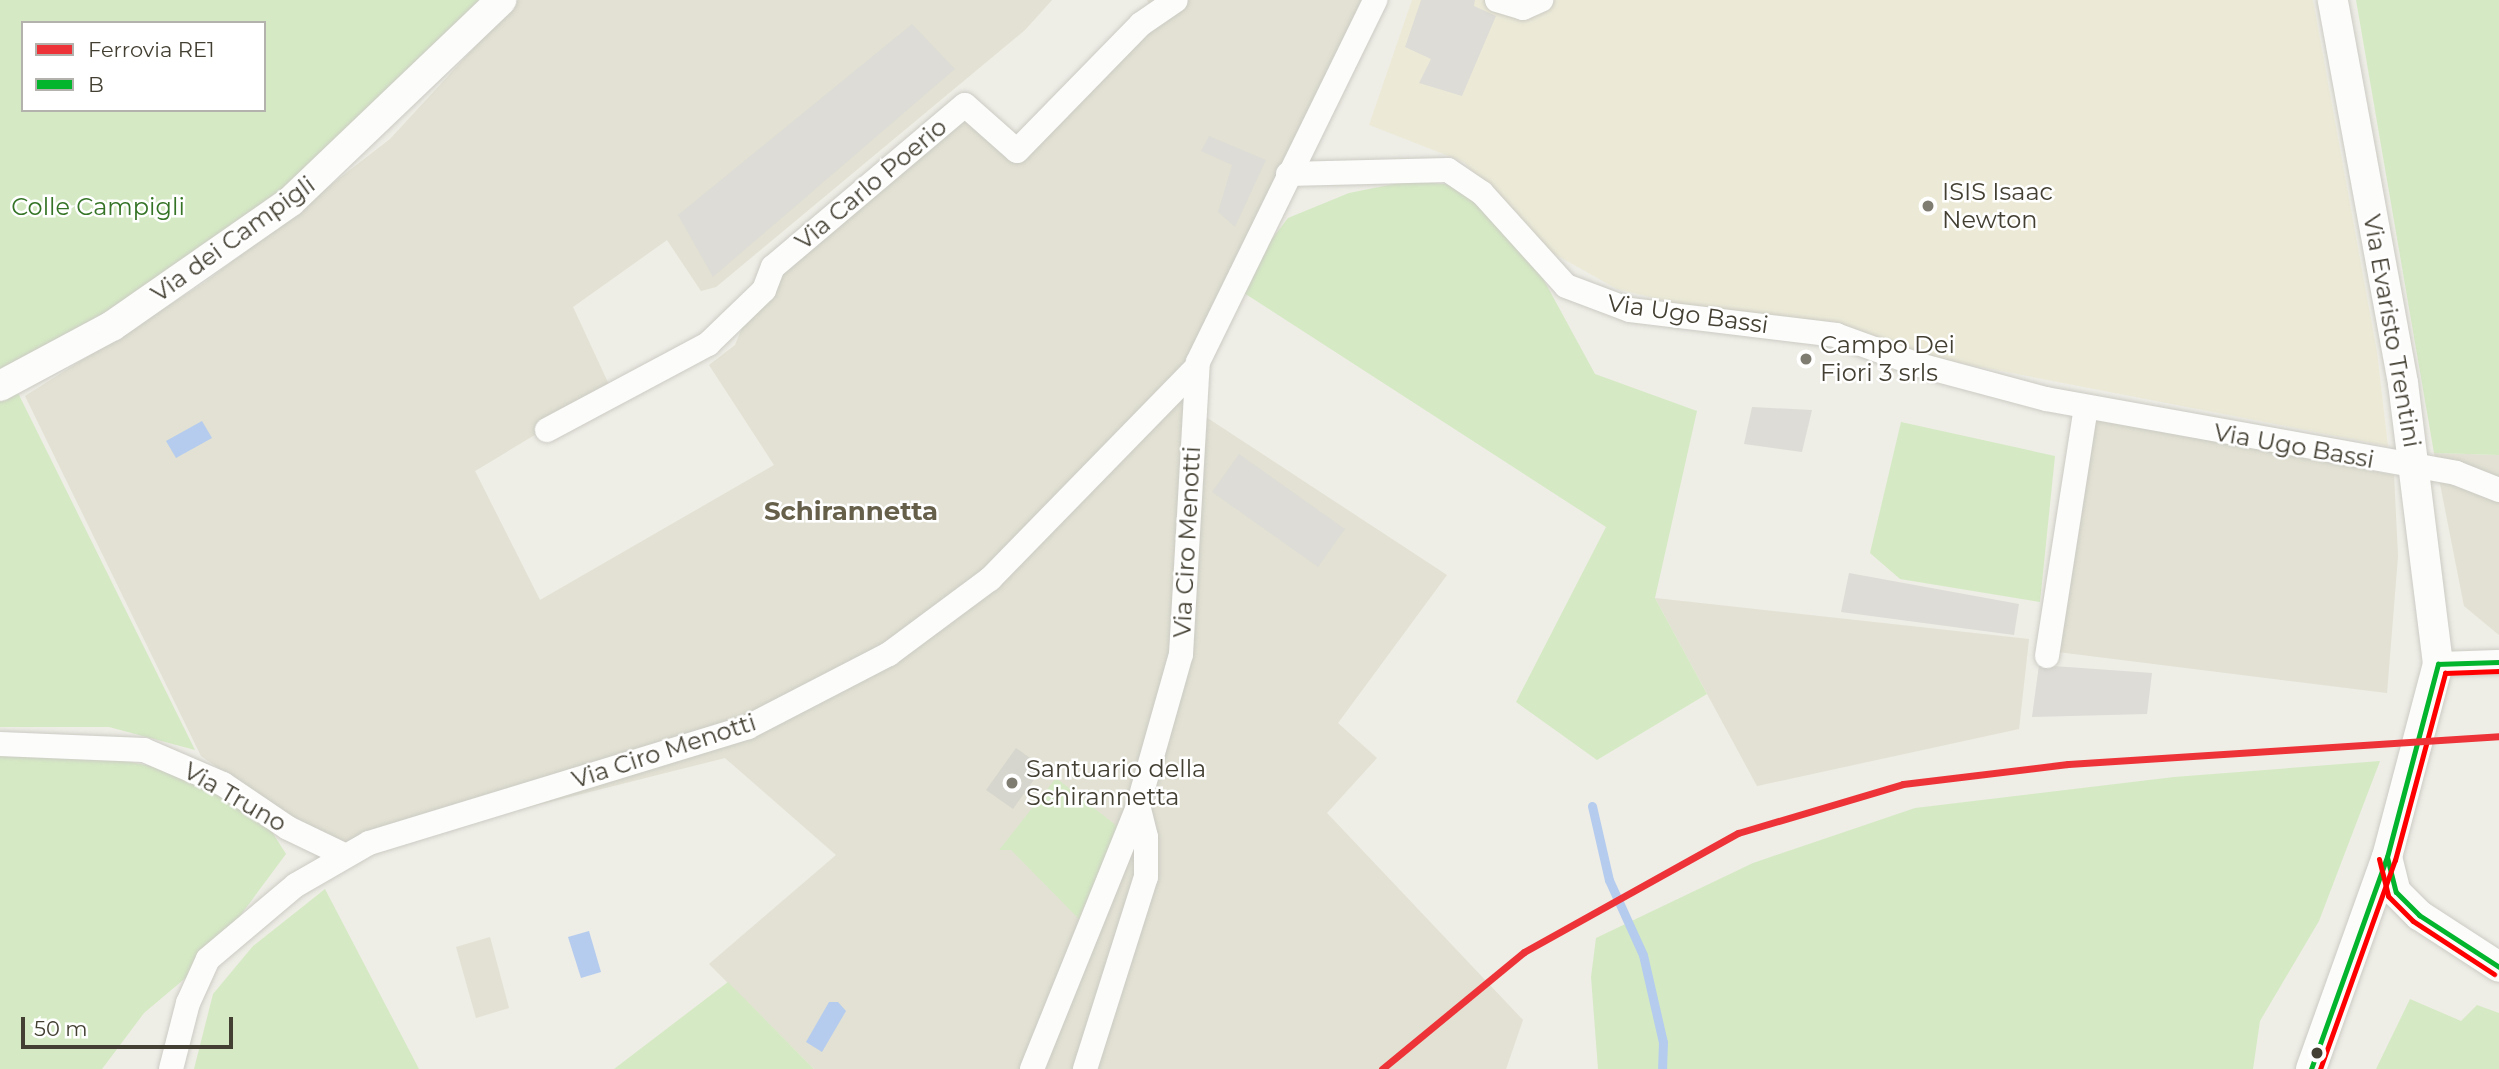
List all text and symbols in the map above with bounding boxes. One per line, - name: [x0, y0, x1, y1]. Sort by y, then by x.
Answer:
- legend: [21, 21, 266, 112]
- text: Ferrovia RE1: [88, 37, 215, 62]
- text: B: [88, 72, 104, 97]
- street label: Via Carlo Poerio: [789, 112, 953, 256]
- street label: Via dei Campigli: [146, 170, 320, 308]
- place label: ISIS Isaac Newton: [1942, 178, 2053, 234]
- park label: Colle Campigli: [11, 193, 185, 221]
- marker: ISIS Isaac Newton: [1920, 198, 1936, 214]
- street label: Via Evaristo Trentini: [2357, 212, 2427, 450]
- street label: Via Ugo Bassi: [1606, 288, 1770, 340]
- place label: Campo Dei Fiori 3 srls: [1820, 331, 1955, 387]
- marker: Campo Dei Fiori 3 srls: [1798, 351, 1814, 367]
- street label: Via Ugo Bassi: [2212, 418, 2376, 474]
- street label: Via Ciro Menotti: [1168, 446, 1206, 638]
- district label: Schirannetta: [764, 496, 938, 528]
- street label: Via Ciro Menotti: [568, 708, 760, 794]
- place label: Santuario della Schirannetta: [1026, 755, 1206, 811]
- street label: Via Truno: [179, 756, 291, 838]
- marker: Santuario della Schirannetta: [1004, 775, 1020, 791]
- scale bar: [24, 1002, 236, 1046]
- text: 50 m: [34, 1016, 88, 1041]
- unlabelled marker: [2310, 1046, 2324, 1060]

